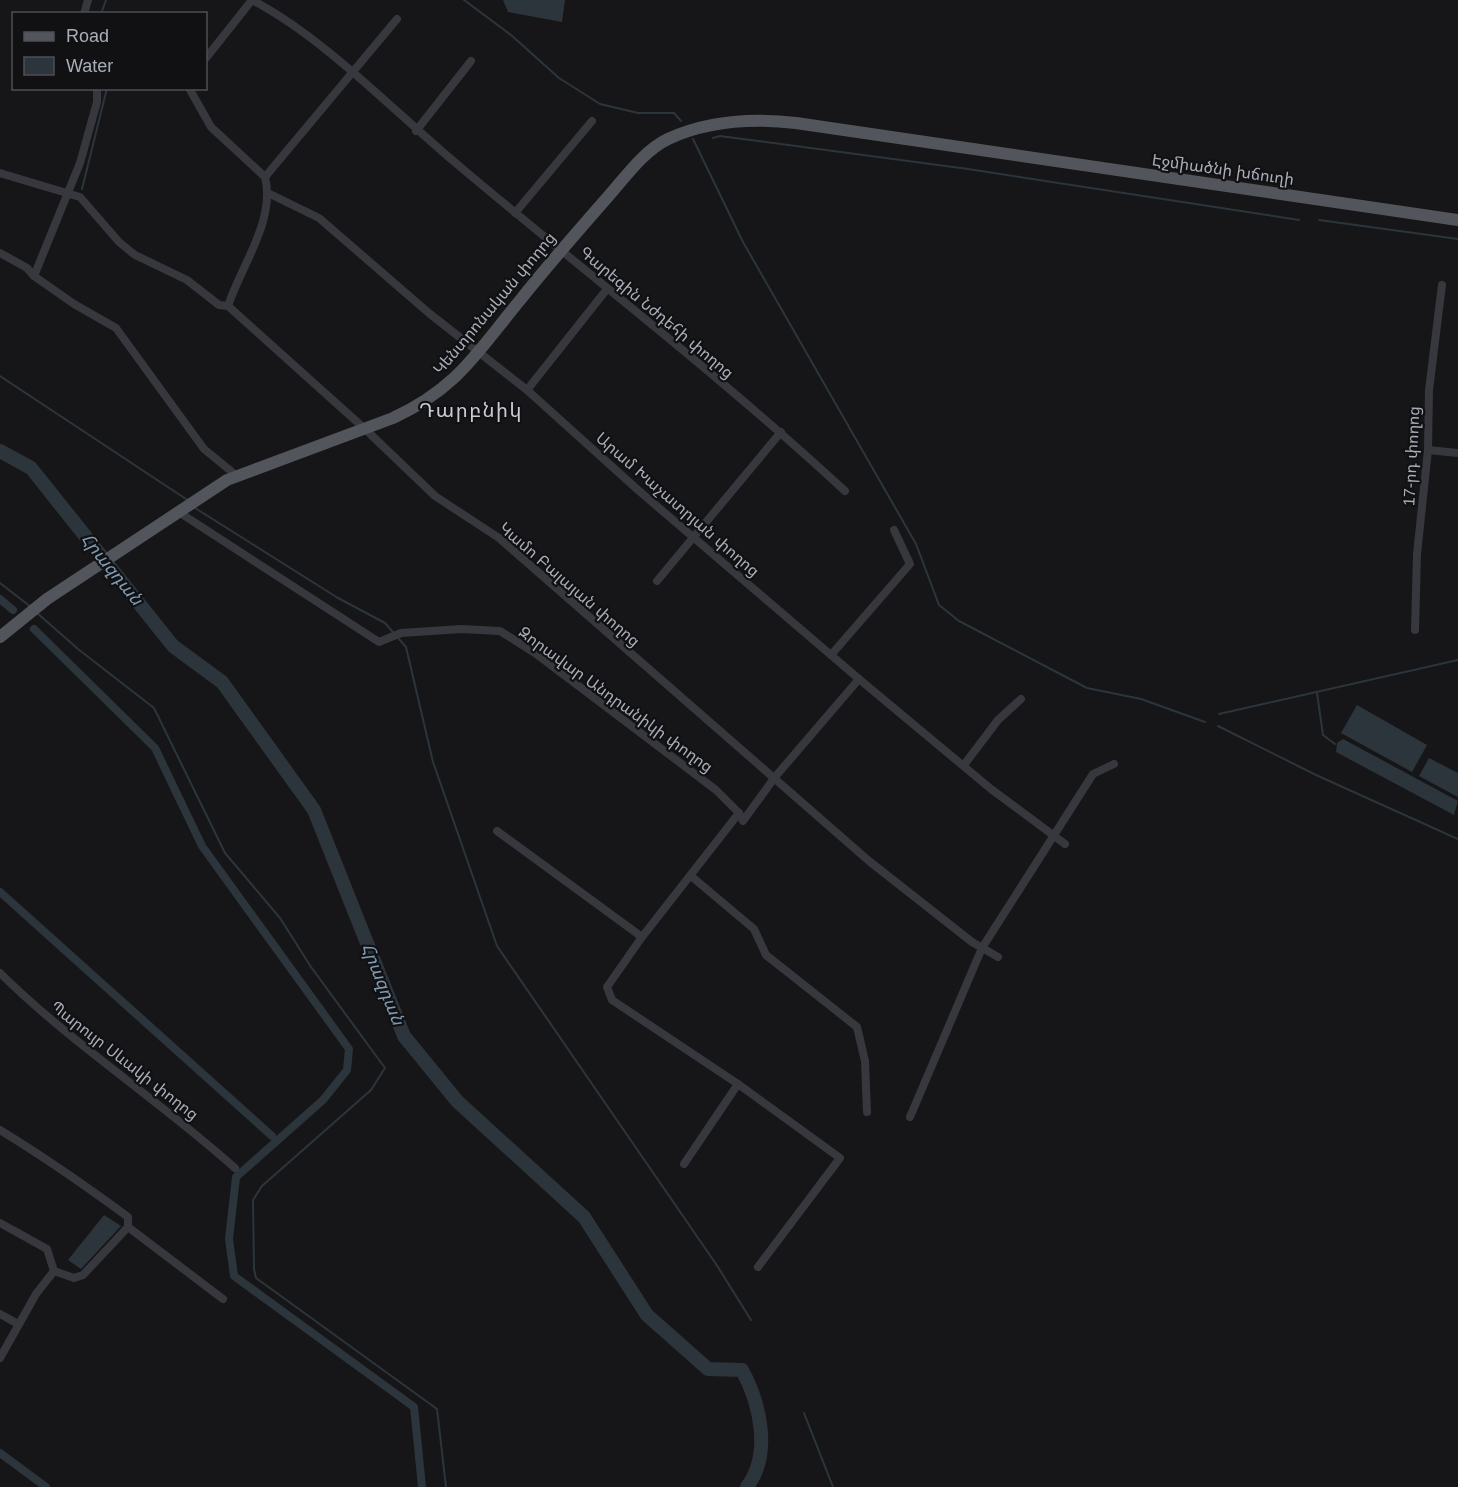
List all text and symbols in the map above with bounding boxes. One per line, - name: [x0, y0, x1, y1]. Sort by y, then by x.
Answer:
- legend: [12, 12, 207, 90]
- text: Road: [66, 26, 109, 46]
- text: Water: [66, 56, 113, 76]
- street label: Էջմիածնի խճուղի: [1151, 151, 1295, 189]
- street label: Կենտրոնական փողոց: [430, 229, 559, 378]
- street label: Գարեգին Նժդեհի փողոց: [576, 243, 737, 382]
- district label: Դարբնիկ: [419, 399, 523, 422]
- street label: 17-րդ փողոց: [1400, 406, 1424, 507]
- street label: Արամ Խաչատրյան փողոց: [592, 429, 763, 581]
- street label: Կամո Բալայան փողոց: [495, 519, 643, 651]
- water label: Հրազդան: [76, 529, 148, 610]
- street label: Զորավար Անդրանիկի փողոց: [515, 623, 716, 776]
- water label: Հրազդան: [357, 940, 409, 1029]
- street label: Պարույր Սևակի փողոց: [47, 998, 202, 1124]

